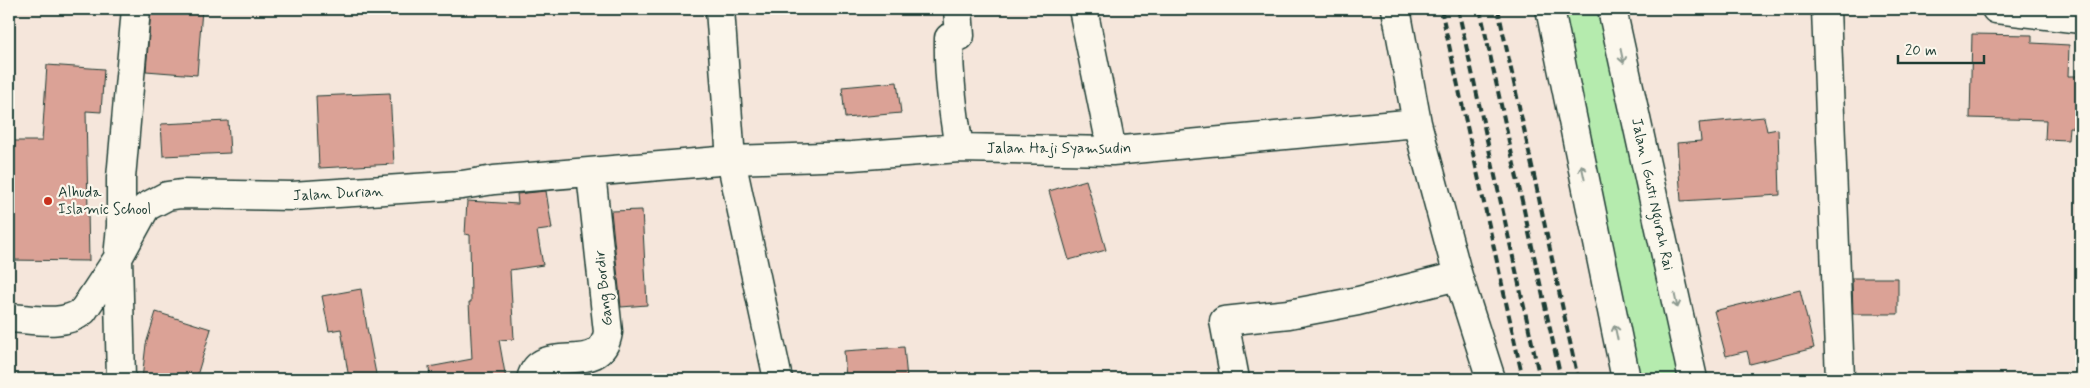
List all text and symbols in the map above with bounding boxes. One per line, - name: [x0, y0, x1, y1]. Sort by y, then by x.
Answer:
- scale bar: [1898, 32, 1984, 64]
- text: 20 m: [1905, 41, 1937, 61]
- one-way arrow: [1618, 48, 1628, 64]
- street label: Jalan I Gusti Ngurah Rai: [1625, 116, 1678, 273]
- street label: Jalan Haji Syamsudin: [986, 139, 1132, 159]
- one-way arrow: [1578, 165, 1587, 181]
- street label: Jalan Durian: [292, 182, 384, 206]
- place label: Alhuda Islamic School: [58, 183, 151, 220]
- marker: Alhuda Islamic School: [42, 195, 54, 207]
- street label: Gang Bordir: [590, 249, 619, 327]
- one-way arrow: [1672, 292, 1681, 308]
- one-way arrow: [1611, 324, 1620, 340]

